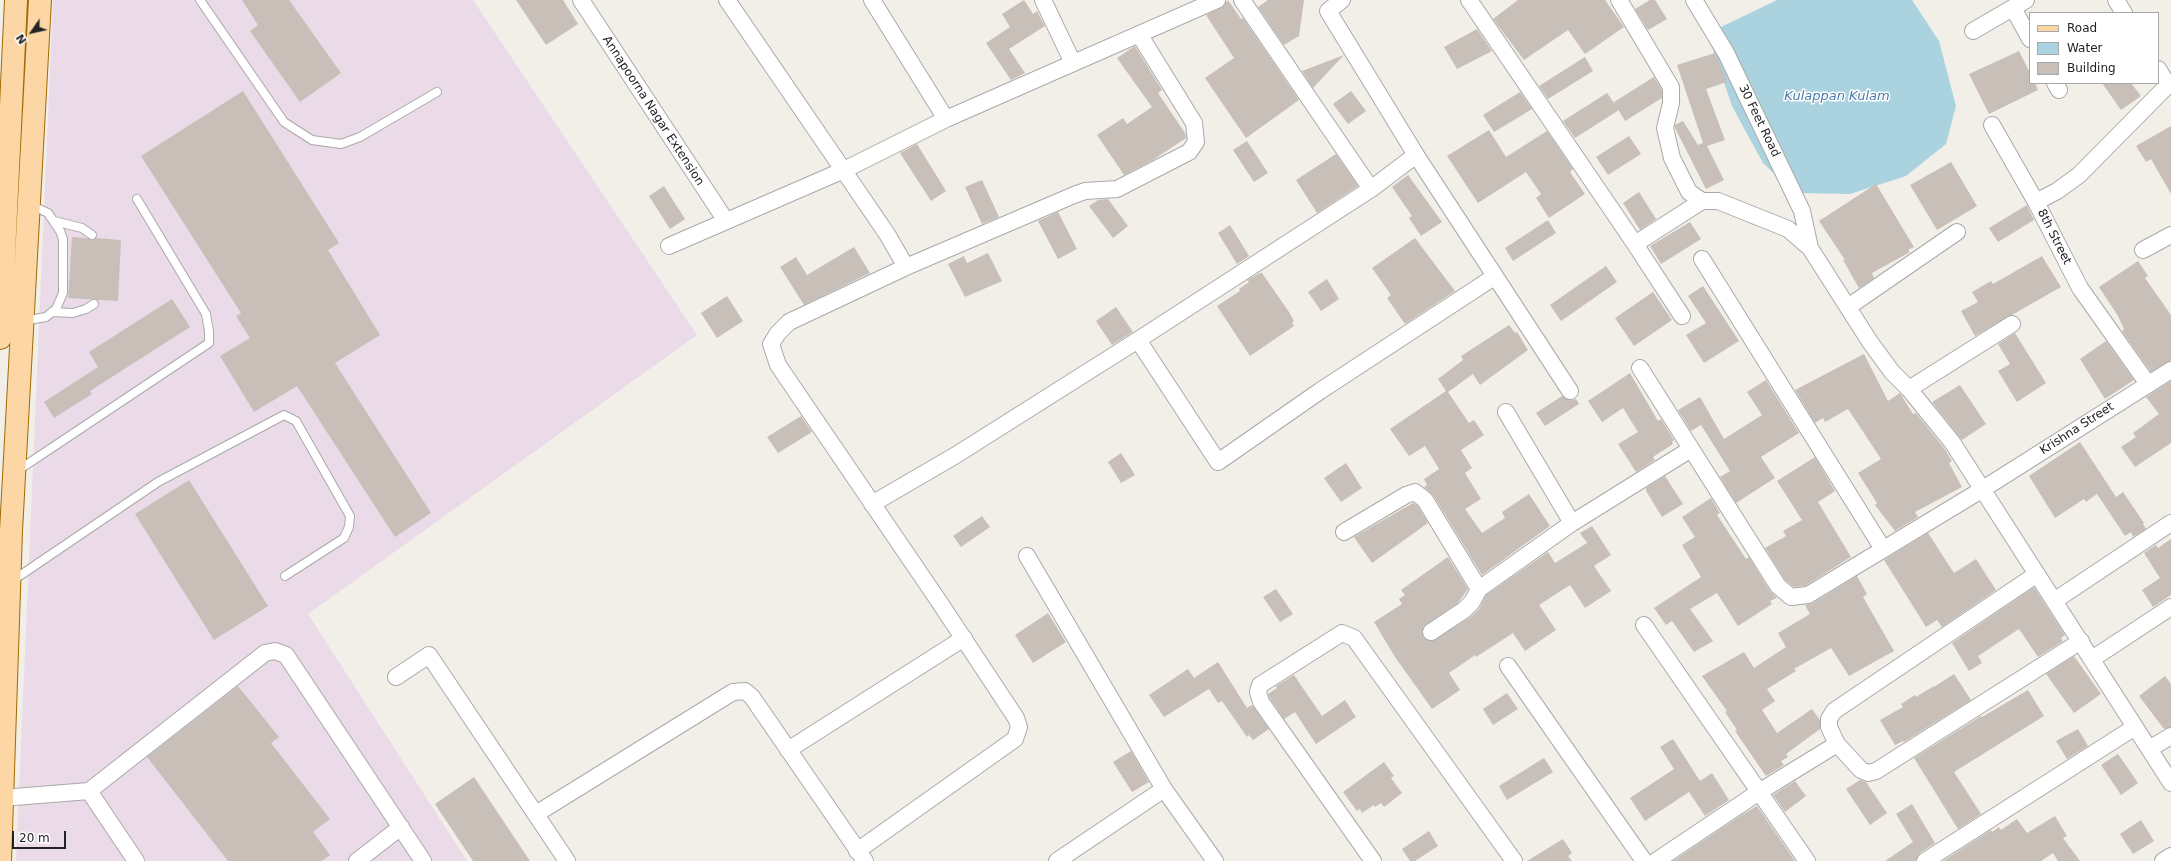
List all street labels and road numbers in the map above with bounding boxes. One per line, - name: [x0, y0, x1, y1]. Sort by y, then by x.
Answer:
- street label: Annapoorna Nagar Extension: [599, 33, 707, 189]
- street label: 30 Feet Road: [1735, 82, 1783, 160]
- street label: 8th Street: [2034, 207, 2074, 267]
- street label: Krishna Street: [2037, 400, 2117, 458]

